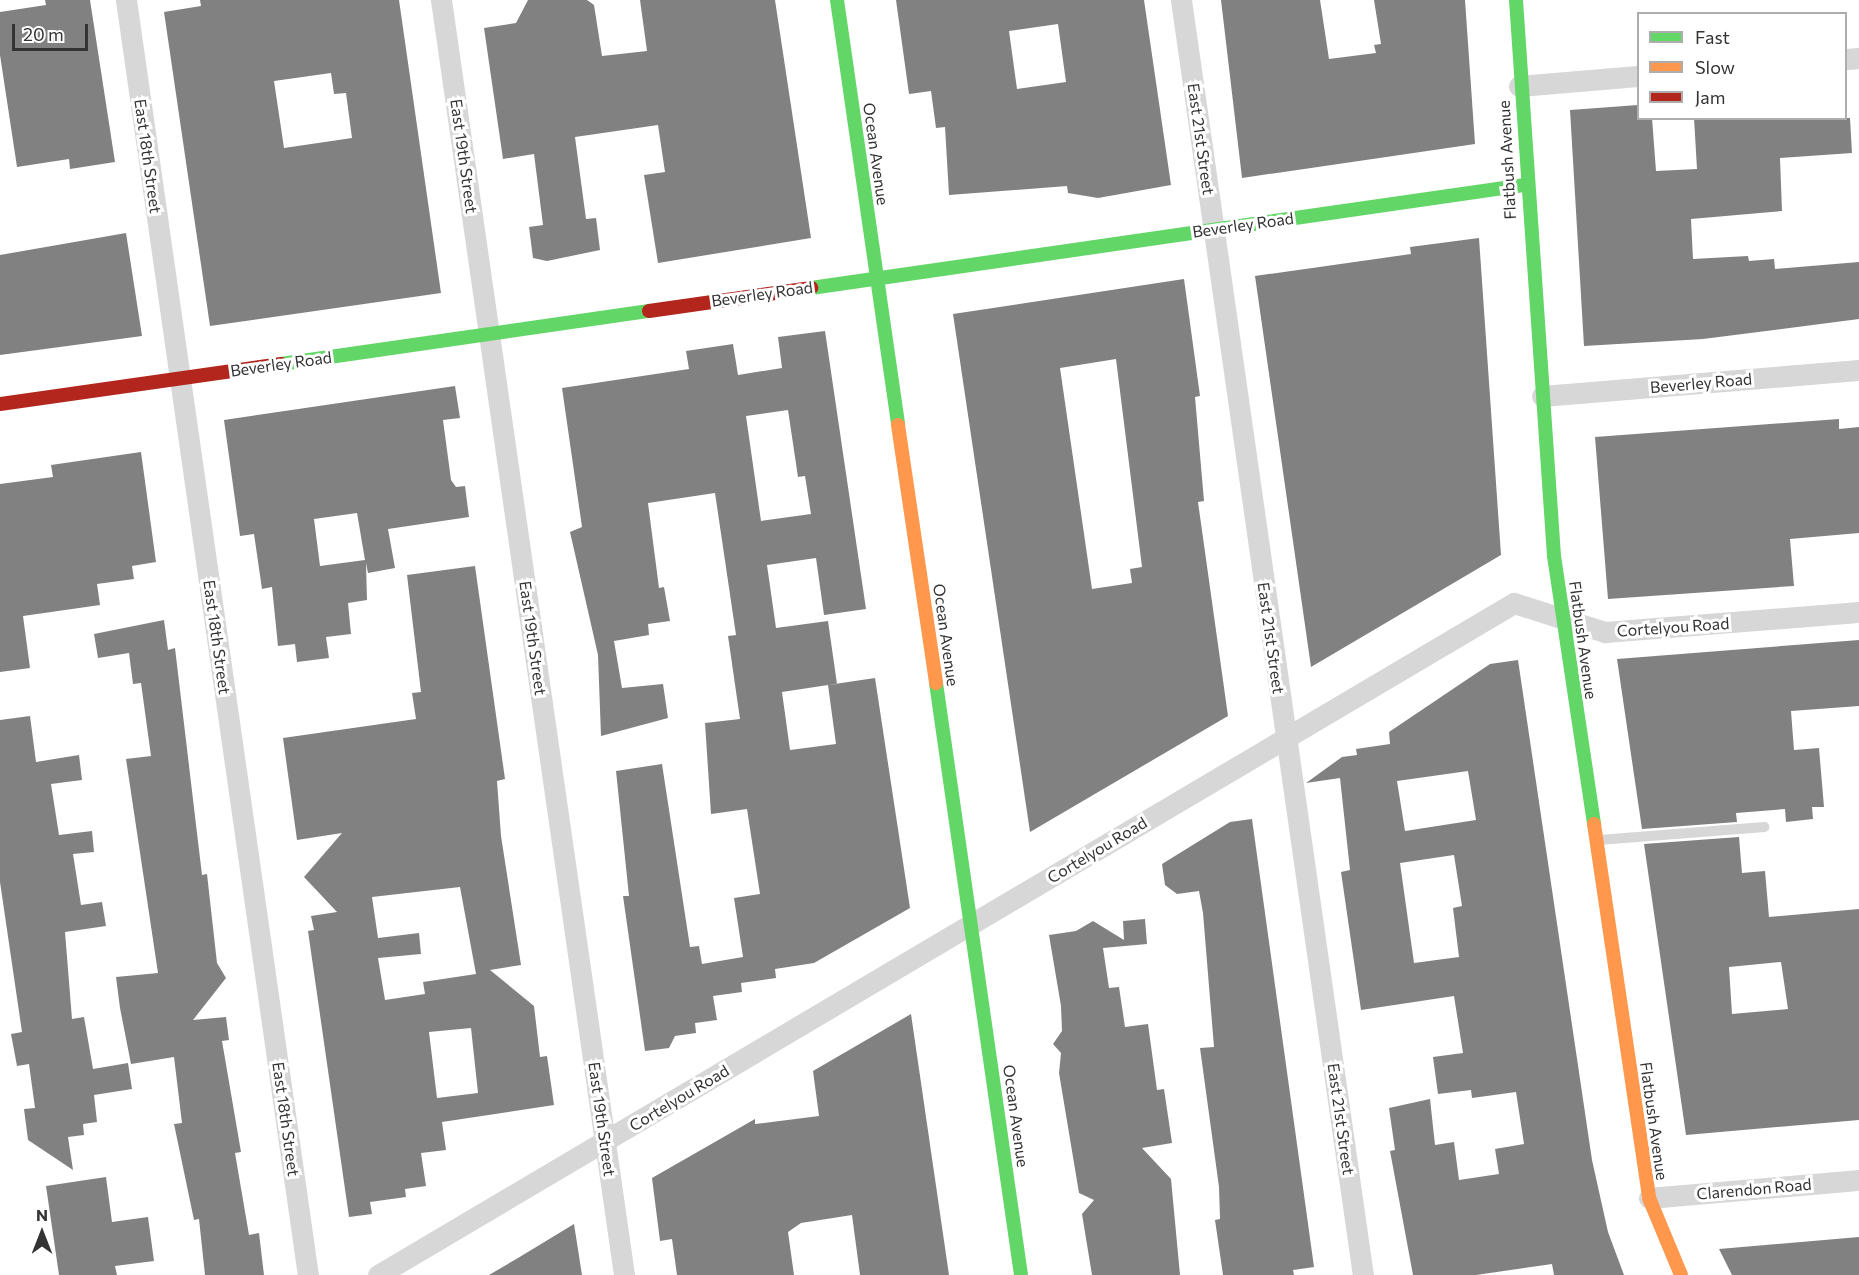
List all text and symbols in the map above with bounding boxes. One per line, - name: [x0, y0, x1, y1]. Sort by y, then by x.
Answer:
- scale bar: [15, 12, 92, 50]
- legend: [1637, 12, 1847, 120]
- text: 20 m: [23, 23, 64, 45]
- text: Fast: [1695, 26, 1730, 48]
- text: Slow: [1695, 56, 1735, 78]
- street label: East 21st Street: [1184, 82, 1218, 196]
- text: Jam: [1695, 86, 1725, 108]
- street label: East 18th Street: [130, 98, 166, 214]
- street label: East 19th Street: [446, 98, 482, 214]
- street label: Flatbush Avenue: [1494, 100, 1520, 220]
- street label: Ocean Avenue: [859, 101, 893, 207]
- street label: Beverley Road: [1191, 208, 1295, 242]
- street label: Beverley Road: [710, 277, 814, 311]
- street label: Beverley Road: [229, 347, 333, 381]
- street label: Beverley Road: [1649, 369, 1753, 397]
- street label: East 18th Street: [199, 579, 235, 695]
- street label: East 19th Street: [515, 580, 551, 696]
- street label: Flatbush Avenue: [1565, 580, 1601, 700]
- street label: East 21st Street: [1254, 581, 1288, 695]
- street label: Ocean Avenue: [929, 582, 963, 688]
- street label: Cortelyou Road: [1616, 613, 1730, 641]
- street label: Cortelyou Road: [1044, 813, 1150, 887]
- street label: East 18th Street: [268, 1061, 304, 1177]
- street label: East 19th Street: [584, 1061, 620, 1177]
- street label: Cortelyou Road: [626, 1061, 732, 1135]
- street label: Flatbush Avenue: [1636, 1061, 1672, 1181]
- street label: East 21st Street: [1324, 1062, 1358, 1176]
- street label: Ocean Avenue: [999, 1063, 1033, 1169]
- street label: Clarendon Road: [1696, 1174, 1812, 1204]
- north arrow: [12, 1203, 72, 1263]
- text: N: [36, 1205, 48, 1224]

